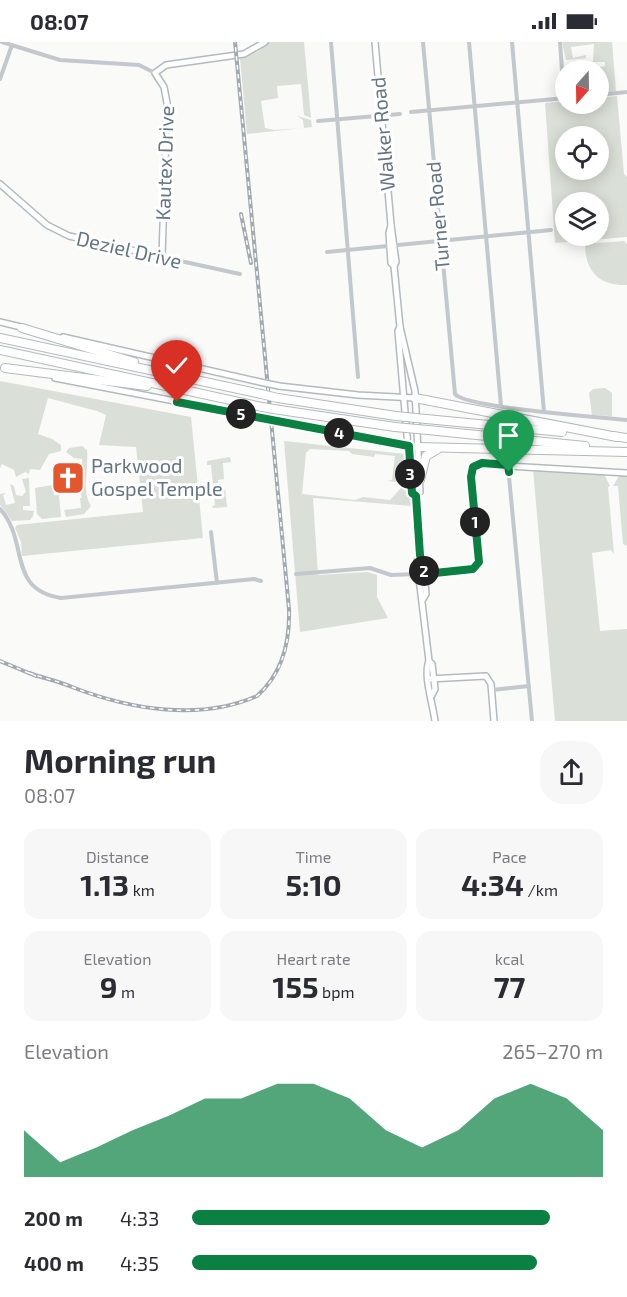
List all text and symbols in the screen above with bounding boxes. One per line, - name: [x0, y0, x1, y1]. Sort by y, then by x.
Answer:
- text: 08:07: [30, 8, 89, 34]
- north arrow: [555, 60, 609, 114]
- map controls: [555, 60, 609, 246]
- street label: Walker Road: [365, 76, 399, 192]
- street label: Kautex Drive: [150, 105, 178, 221]
- button: locate: [555, 126, 609, 180]
- street label: Turner Road: [420, 160, 454, 272]
- button: layers: [555, 192, 609, 246]
- street label: Deziel Drive: [74, 225, 184, 273]
- pin: [151, 340, 202, 402]
- icon: check: [160, 349, 193, 382]
- pin: 5: [226, 399, 256, 429]
- text: 5: [237, 404, 245, 423]
- pin: [483, 410, 534, 472]
- pin: 4: [324, 418, 354, 448]
- icon: arrive: [492, 419, 525, 452]
- text: 4: [334, 423, 344, 442]
- place label: Parkwood Gospel Temple: [91, 453, 223, 500]
- pin: 3: [395, 459, 425, 489]
- church icon: Parkwood Gospel Temple: [50, 460, 86, 496]
- text: 3: [405, 464, 415, 483]
- pin: 1: [460, 507, 490, 537]
- text: 1: [472, 512, 478, 531]
- pin: 2: [409, 556, 439, 586]
- text: 2: [419, 561, 429, 580]
- text: Morning run: [24, 740, 216, 780]
- button: share: [540, 741, 603, 804]
- text: 08:07: [24, 783, 75, 807]
- text: Distance: [86, 847, 149, 866]
- text: Time: [296, 847, 331, 866]
- text: Pace: [492, 847, 527, 866]
- text: 1.13: [80, 866, 129, 902]
- text: 5:10: [285, 866, 342, 902]
- text: 4:34: [461, 866, 524, 902]
- text: km: [129, 880, 155, 899]
- text: /km: [524, 880, 558, 899]
- text: Elevation: [84, 949, 151, 968]
- text: Heart rate: [276, 949, 351, 968]
- text: kcal: [495, 949, 524, 968]
- text: 9: [100, 968, 118, 1004]
- text: 155: [272, 968, 319, 1004]
- text: 77: [494, 968, 525, 1004]
- text: m: [118, 982, 135, 1001]
- text: bpm: [319, 982, 355, 1001]
- text: Elevation: [24, 1039, 109, 1063]
- text: 265–270 m: [502, 1039, 603, 1063]
- text: 200 m: [24, 1206, 83, 1230]
- text: 4:33: [120, 1206, 159, 1230]
- text: 400 m: [24, 1251, 84, 1275]
- text: 4:35: [120, 1251, 159, 1275]

